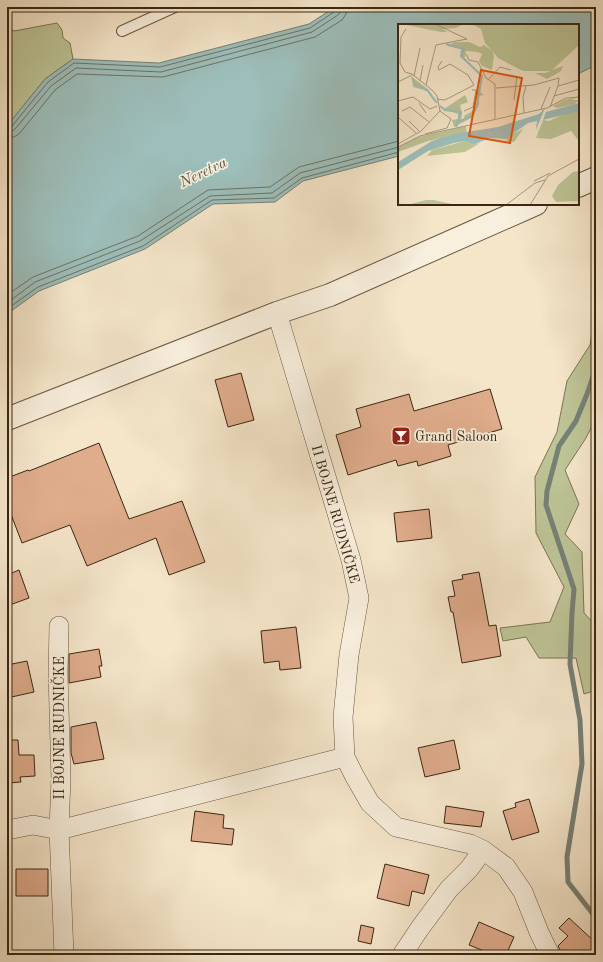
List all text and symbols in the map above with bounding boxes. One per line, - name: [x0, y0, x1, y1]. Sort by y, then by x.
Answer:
- inset map: [398, 24, 579, 205]
- water label: Neretva: [177, 156, 230, 192]
- bar icon: Grand Saloon: [390, 425, 412, 447]
- place label: Grand Saloon: [415, 430, 498, 444]
- street label: II BOJNE RUDNIČKE: [309, 442, 364, 585]
- street label: II BOJNE RUDNIČKE: [50, 656, 67, 800]

